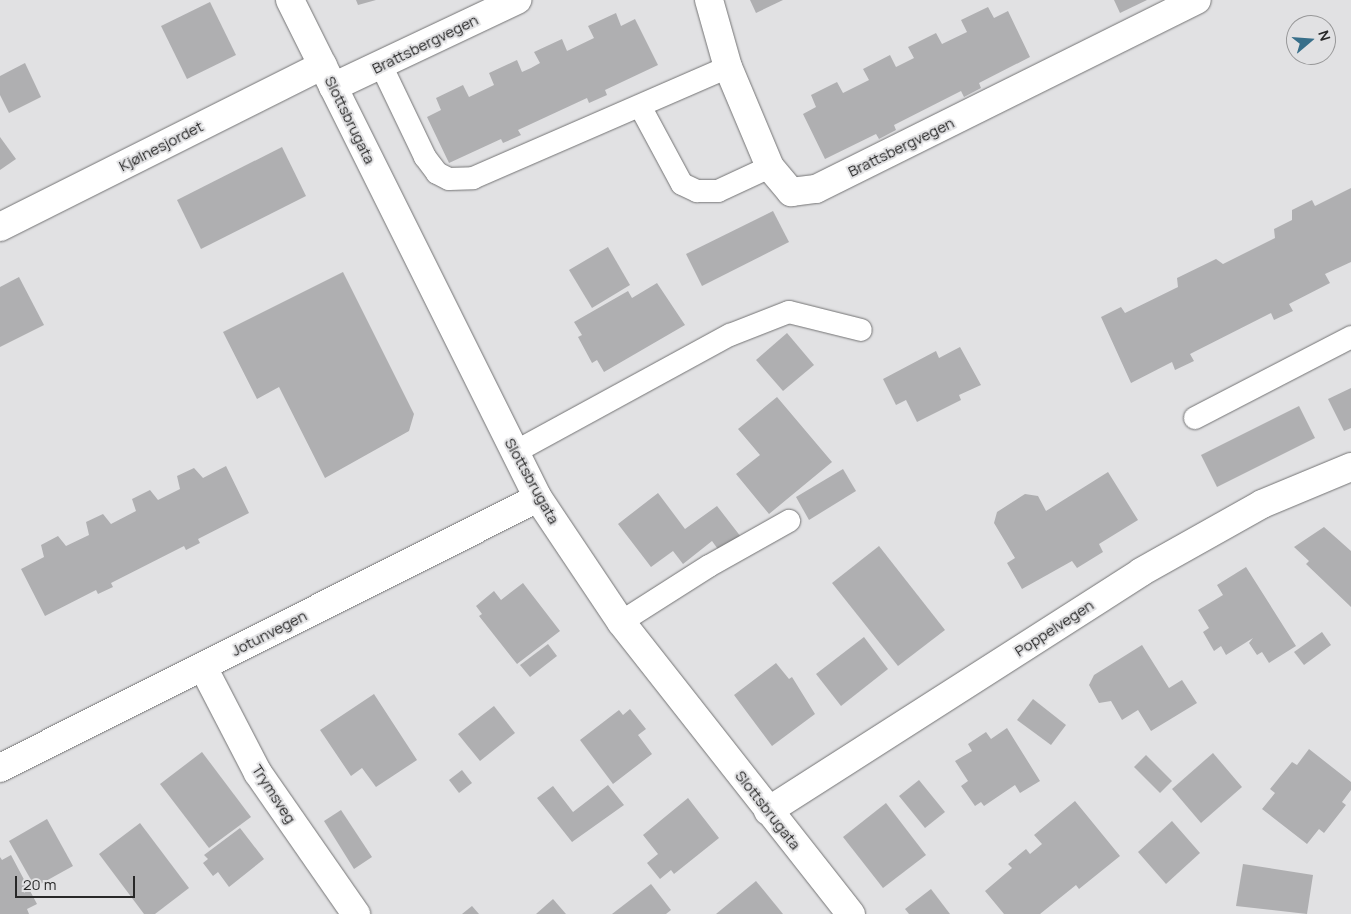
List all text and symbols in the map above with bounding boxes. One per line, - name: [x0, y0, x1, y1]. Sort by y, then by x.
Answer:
- street label: Brattsbergvegen: [369, 11, 481, 77]
- north arrow: [1286, 15, 1336, 65]
- text: N: [1314, 28, 1335, 43]
- street label: Slottsbrugata: [321, 73, 379, 167]
- street label: Brattsbergvegen: [845, 114, 957, 180]
- street label: Kjølnesjordet: [116, 117, 206, 175]
- street label: Slottsbrugata: [501, 435, 563, 527]
- street label: Poppelvegen: [1011, 596, 1097, 660]
- street label: Jotunvegen: [228, 606, 310, 660]
- street label: Trymsveg: [248, 761, 300, 827]
- street label: Slottsbrugata: [732, 767, 804, 853]
- scale bar: [18, 866, 138, 898]
- text: 20 m: [23, 874, 56, 895]

